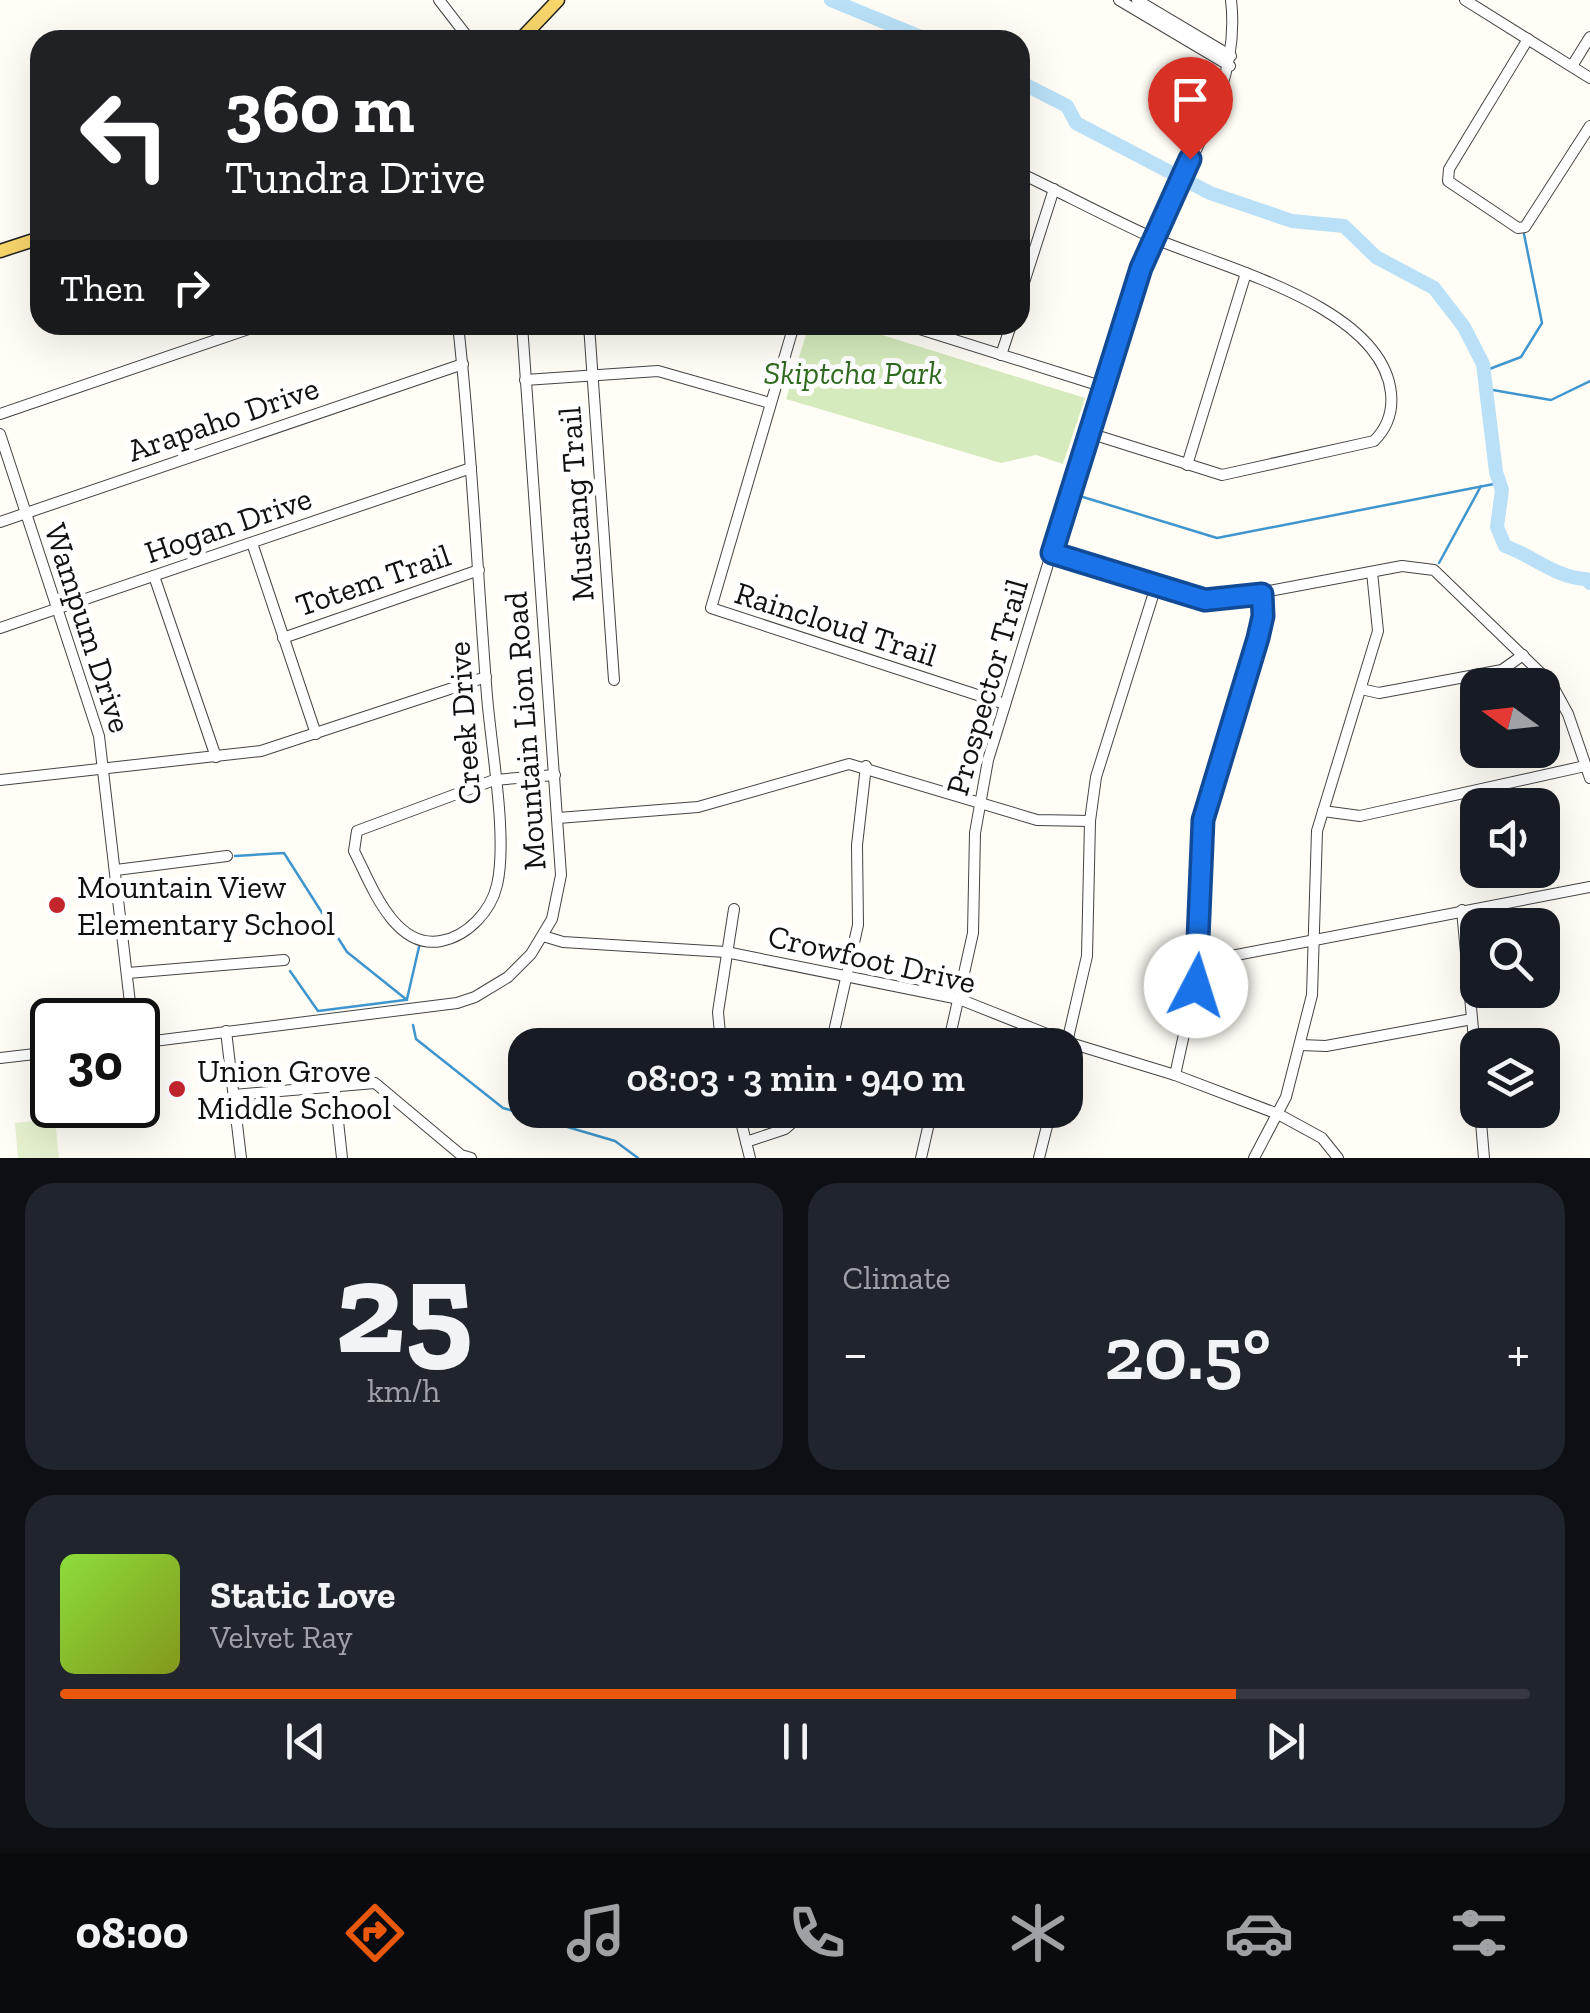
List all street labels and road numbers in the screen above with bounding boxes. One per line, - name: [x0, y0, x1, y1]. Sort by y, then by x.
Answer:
- street label: Arapaho Drive: [122, 369, 324, 469]
- street label: Mustang Trail: [550, 405, 602, 603]
- street label: Hogan Drive: [140, 479, 316, 571]
- street label: Wampum Drive: [36, 519, 140, 737]
- street label: Totem Trail: [291, 536, 455, 624]
- street label: Raincloud Trail: [730, 573, 942, 675]
- street label: Prospector Trail: [938, 574, 1036, 800]
- street label: Mountain Lion Road: [496, 590, 554, 872]
- street label: Creek Drive: [439, 640, 489, 806]
- street label: Crowfoot Drive: [764, 917, 980, 1001]

